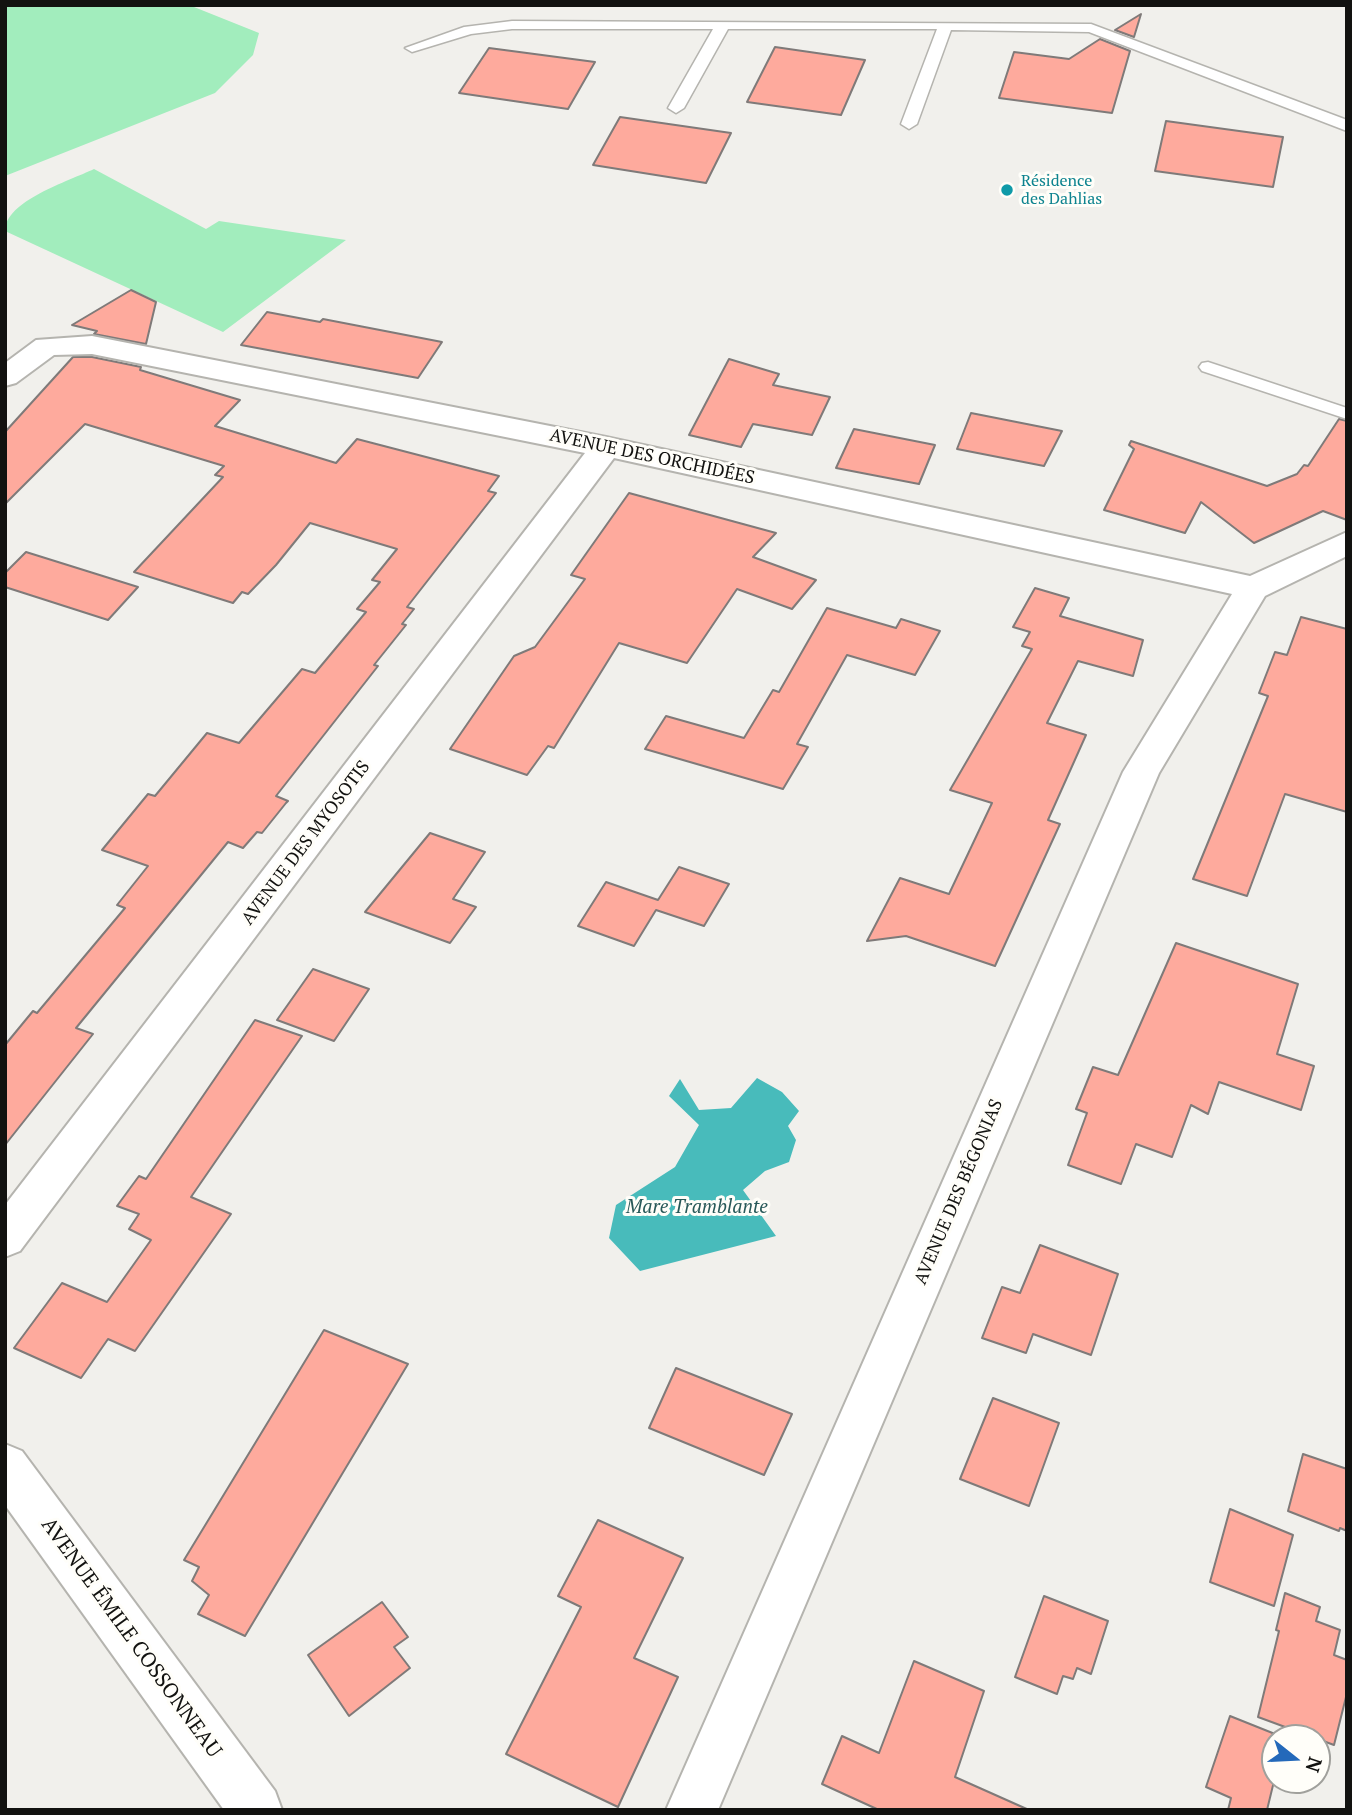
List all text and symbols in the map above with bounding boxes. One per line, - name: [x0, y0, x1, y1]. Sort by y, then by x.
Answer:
- place label: Résidence des Dahlias: [1021, 171, 1102, 209]
- marker: Résidence des Dahlias: [999, 182, 1015, 198]
- street label: AVENUE DES ORCHIDÉES: [547, 425, 757, 489]
- street label: AVENUE DES MYOSOTIS: [237, 757, 375, 929]
- street label: AVENUE DES BÉGONIAS: [910, 1096, 1008, 1288]
- water label: Mare Tramblante: [626, 1197, 768, 1219]
- street label: AVENUE ÉMILE COSSONNEAU: [35, 1513, 227, 1763]
- north arrow: [1261, 1724, 1331, 1794]
- text: N: [1300, 1754, 1329, 1776]

